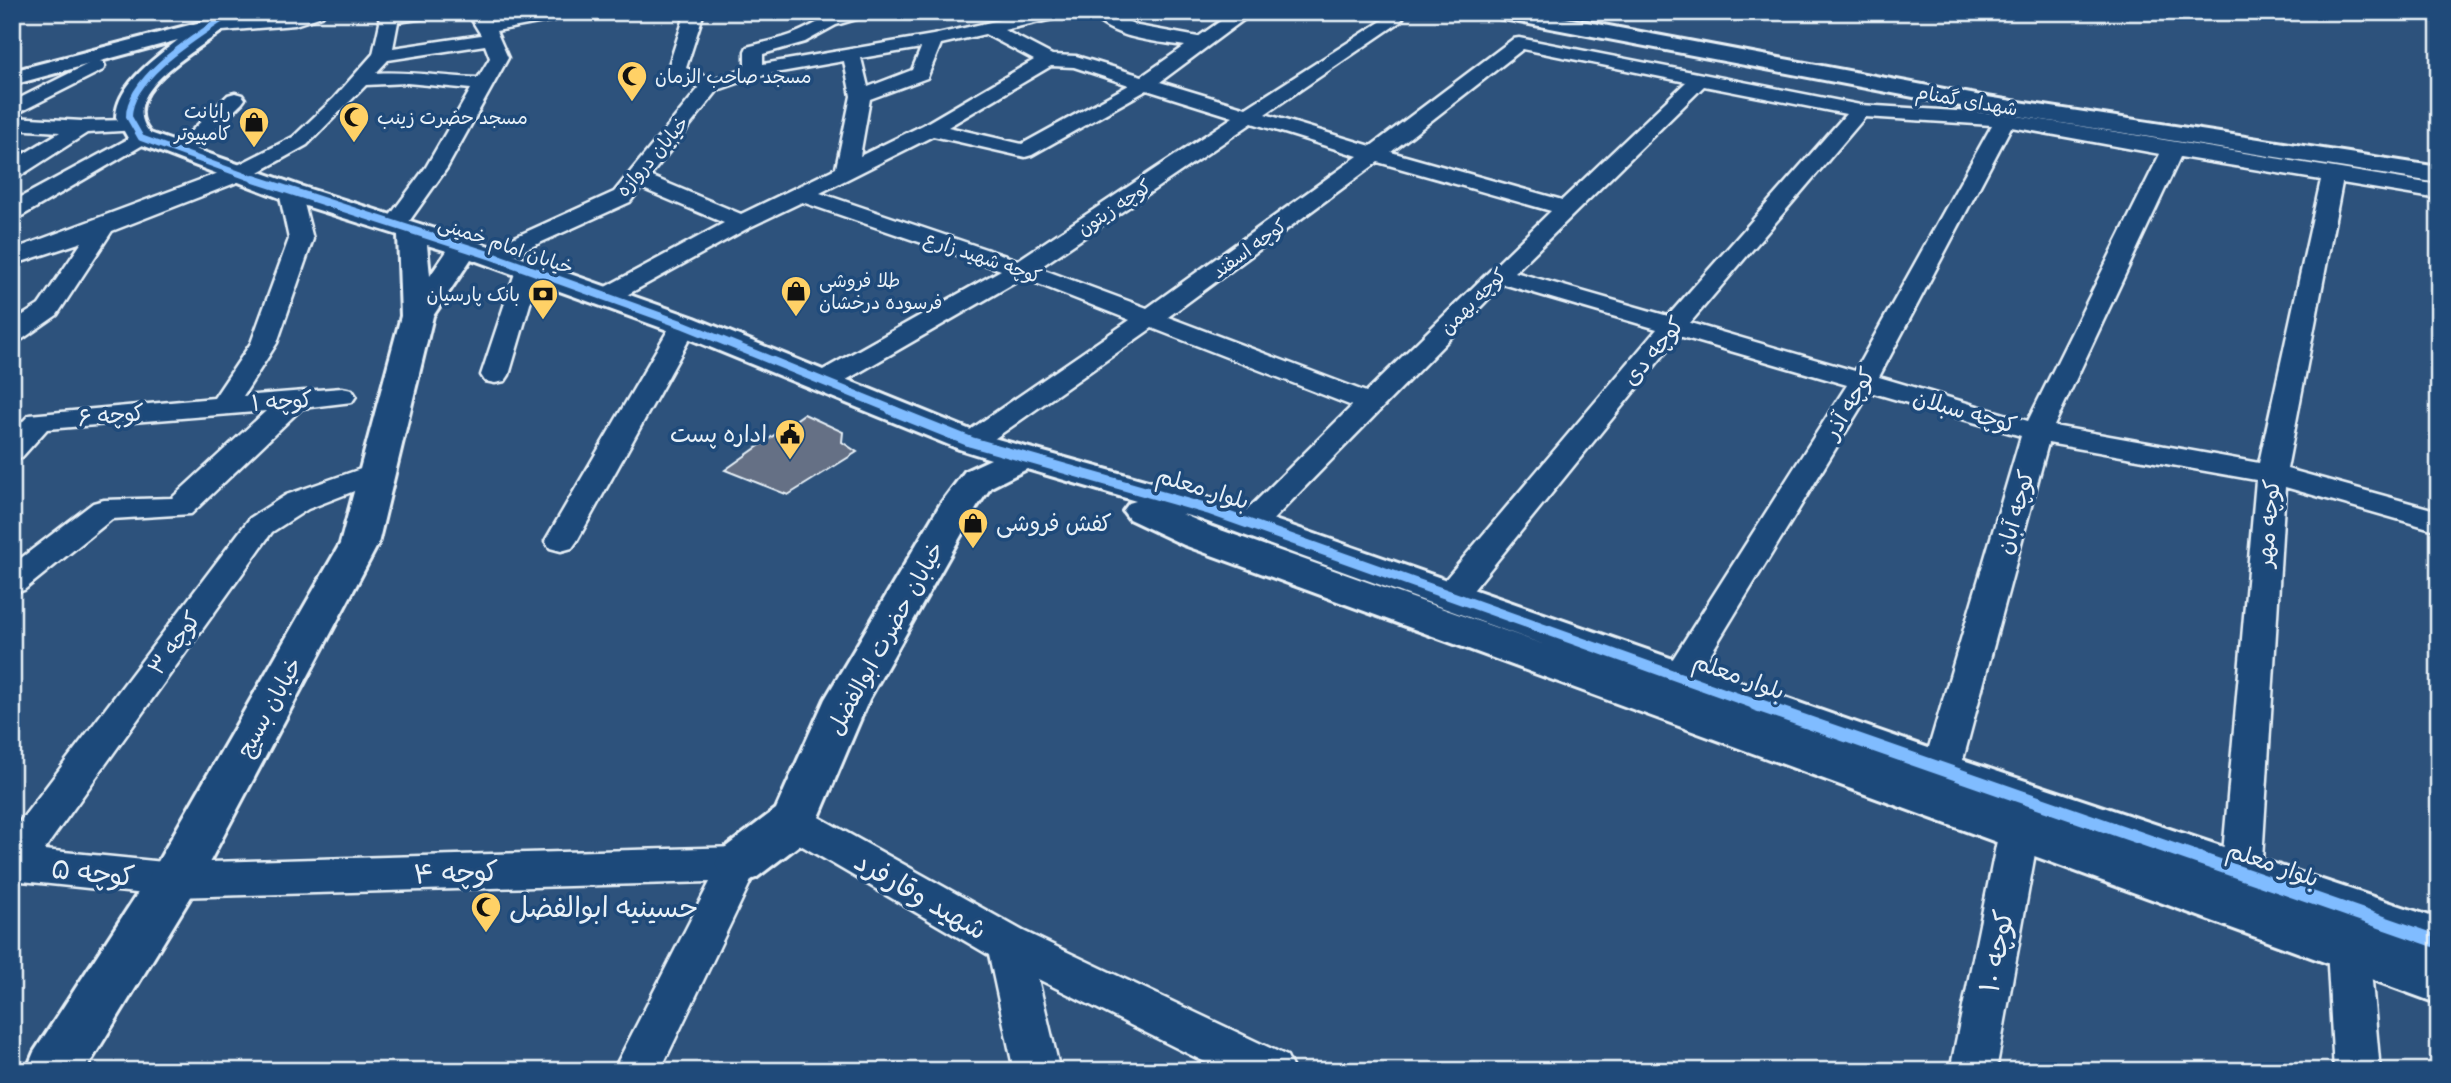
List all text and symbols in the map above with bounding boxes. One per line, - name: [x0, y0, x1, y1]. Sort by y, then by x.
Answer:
- mosque icon: مسجد صاحب الزمان: [615, 59, 649, 103]
- place label: مسجد صاحب الزمان: [655, 60, 812, 93]
- street label: شهدای گمنام: [1913, 75, 2021, 126]
- place label: رایانت کامپیوتر: [172, 95, 231, 150]
- mosque icon: مسجد حضرت زینب: [337, 100, 371, 144]
- place label: مسجد حضرت زینب: [377, 101, 528, 134]
- shop icon: رایانت کامپیوتر: [237, 105, 271, 149]
- street label: خیابان دروازه: [608, 108, 697, 204]
- street label: کوچه زیتون: [1070, 170, 1158, 245]
- street label: خیابان امام خمینی: [434, 207, 578, 284]
- street label: کوچه اسفند: [1204, 210, 1294, 287]
- street label: کوچه شهید زارع: [919, 222, 1046, 293]
- street label: کوچه بهمن: [1432, 260, 1515, 343]
- place label: طلا فروشی فرسوده درخشان: [819, 264, 942, 319]
- shop icon: طلا فروشی فرسوده درخشان: [779, 274, 813, 318]
- bank icon: بانک پارسیان: [526, 277, 560, 321]
- place label: بانک پارسیان: [426, 278, 520, 311]
- street label: کوچه دی: [1612, 307, 1695, 396]
- street label: کوچه آذر: [1811, 359, 1887, 449]
- street label: کوچه سبلان: [1908, 377, 2022, 446]
- street label: کوچه ۱: [250, 379, 314, 424]
- street label: کوچه ۶: [76, 392, 146, 439]
- place label: اداره پست: [670, 414, 767, 455]
- public building icon: اداره پست: [773, 417, 807, 461]
- street label: بلوار معلم: [1151, 455, 1254, 522]
- street label: کوچه آبان: [1984, 465, 2047, 559]
- street label: کوچه مهر: [2244, 477, 2293, 571]
- place label: کفش فروشی: [996, 503, 1112, 544]
- shop icon: کفش فروشی: [956, 506, 990, 550]
- street label: خیابان حضرت ابوالفضل: [815, 534, 956, 743]
- street label: کوچه ۳: [137, 602, 212, 684]
- street label: بلوار معلم: [1687, 641, 1791, 712]
- street label: خیابان بسیج: [225, 649, 314, 765]
- street label: بلوار معلم: [2221, 830, 2325, 899]
- street label: شهید وقارفرد: [845, 837, 997, 954]
- street label: کوچه ۵: [49, 844, 137, 901]
- street label: کوچه ۴: [413, 847, 500, 898]
- place label: حسینیه ابوالفضل: [509, 883, 698, 932]
- mosque icon: حسینیه ابوالفضل: [469, 890, 503, 934]
- street label: کوچه ۱۰: [1964, 905, 2029, 997]

